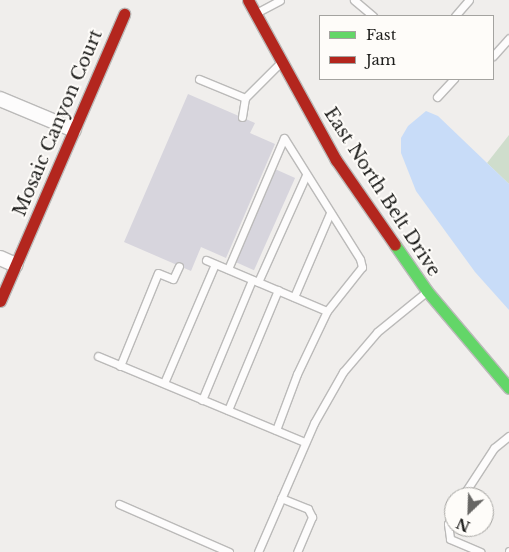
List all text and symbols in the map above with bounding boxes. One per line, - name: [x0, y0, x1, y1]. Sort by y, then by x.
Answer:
- legend: [319, 15, 494, 80]
- text: Fast: [366, 25, 396, 44]
- street label: Mosaic Canyon Court: [9, 26, 107, 220]
- text: Jam: [366, 50, 396, 69]
- street label: East North Belt Drive: [319, 104, 445, 280]
- north arrow: [444, 487, 494, 537]
- text: N: [454, 514, 473, 536]

